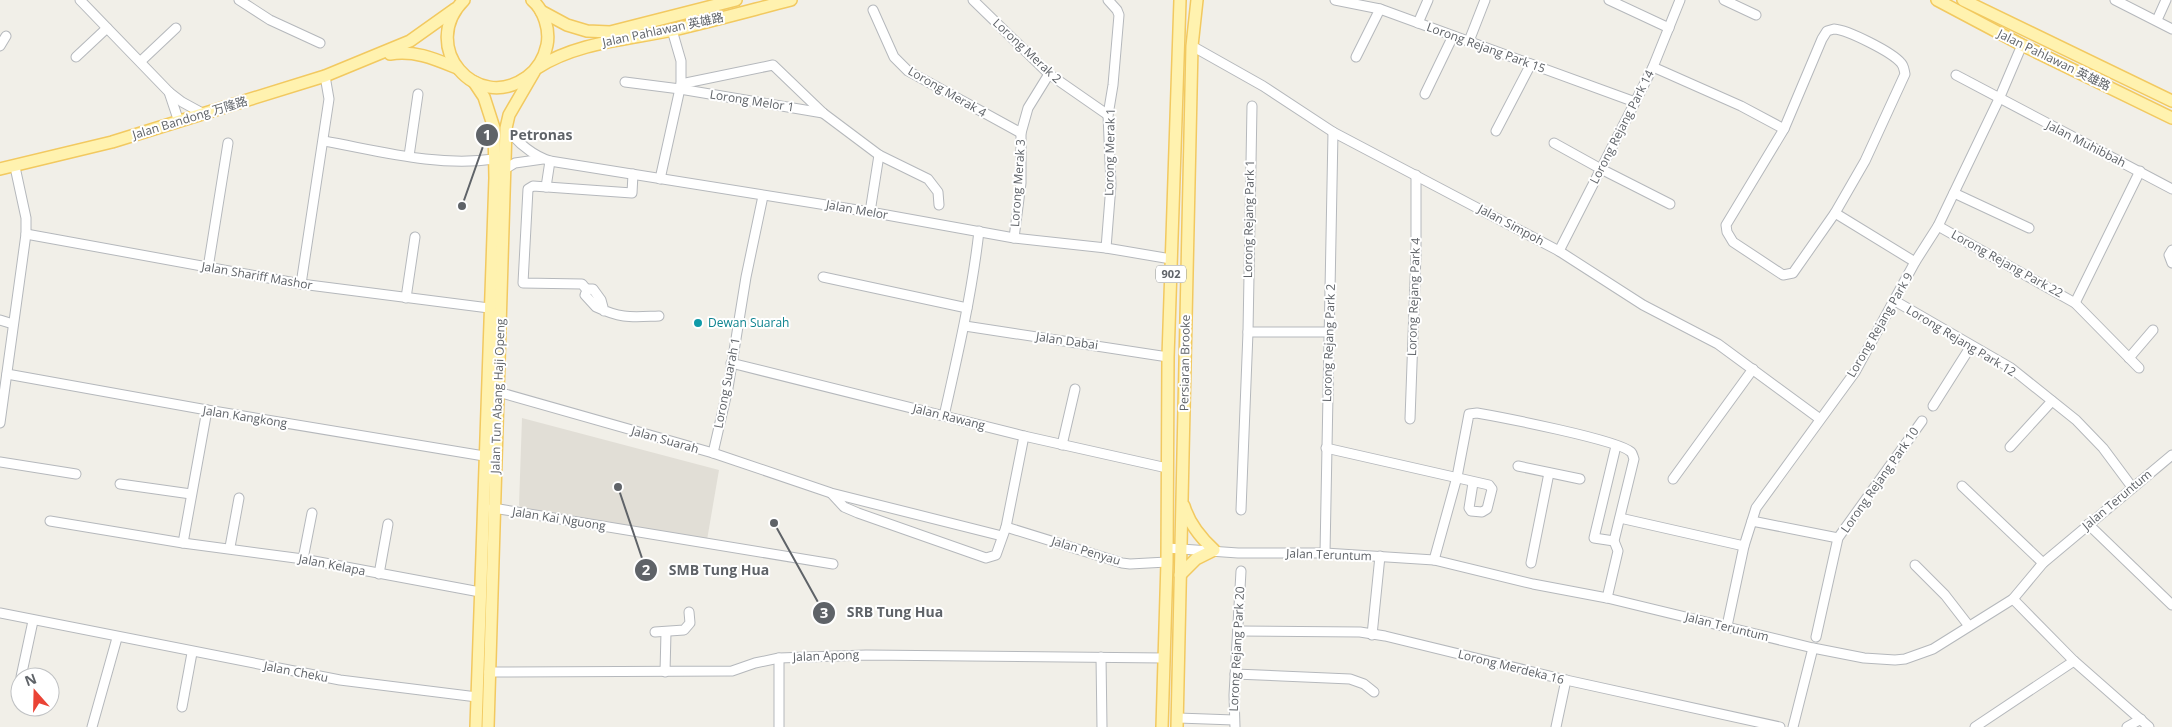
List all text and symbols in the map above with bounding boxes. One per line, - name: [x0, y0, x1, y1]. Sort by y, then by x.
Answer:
- street label: Jalan Pahlawan 英雄路: [600, 8, 725, 51]
- street label: Lorong Merak 2: [989, 14, 1065, 87]
- street label: Lorong Rejang Park 15: [1424, 18, 1548, 77]
- street label: Jalan Pahlawan 英雄路: [1994, 24, 2113, 94]
- street label: Lorong Merak 4: [905, 62, 990, 121]
- street label: Lorong Rejang Park 14: [1586, 67, 1658, 186]
- street label: Lorong Melor 1: [709, 85, 796, 116]
- street label: Jalan Bandong 万隆路: [129, 92, 249, 143]
- street label: Lorong Merak 1: [1100, 108, 1119, 196]
- street label: Jalan Muhibbah: [2043, 116, 2129, 171]
- callout: Petronas: [475, 120, 582, 149]
- text: 1: [483, 124, 491, 144]
- text: Petronas: [510, 125, 572, 144]
- street label: Lorong Merak 3: [1006, 138, 1029, 227]
- street label: Lorong Rejang Park 1: [1239, 160, 1258, 278]
- street label: Jalan Melor: [824, 196, 890, 223]
- street label: Jalan Simpoh: [1474, 200, 1547, 249]
- street label: Lorong Rejang Park 22: [1948, 226, 2066, 301]
- street label: Lorong Rejang Park 4: [1403, 237, 1424, 357]
- street label: Jalan Shariff Mashor: [199, 257, 314, 294]
- road number: 902: [1156, 266, 1186, 282]
- street label: Lorong Rejang Park 9: [1843, 269, 1917, 380]
- street label: Lorong Rejang Park 2: [1318, 283, 1339, 403]
- street label: Lorong Rejang Park 12: [1903, 301, 2019, 380]
- place label: Dewan Suarah: [708, 314, 789, 331]
- street label: Persiaran Brooke: [1175, 314, 1194, 411]
- marker: Dewan Suarah: [692, 317, 704, 329]
- street label: Jalan Tun Abang Haji Openg: [486, 318, 509, 475]
- street label: Jalan Dabai: [1034, 328, 1099, 353]
- street label: Lorong Suarah 1: [709, 336, 744, 430]
- street label: Jalan Rawang: [910, 399, 988, 434]
- street label: Jalan Kangkong: [201, 401, 289, 432]
- street label: Jalan Suarah: [628, 421, 701, 457]
- street label: Lorong Rejang Park 10: [1837, 423, 1923, 536]
- street label: Jalan Teruntum: [2078, 466, 2155, 534]
- street label: Jalan Kai Nguong: [510, 503, 607, 534]
- street label: Jalan Penyau: [1049, 532, 1123, 569]
- street label: Jalan Teruntum: [1285, 544, 1372, 564]
- street label: Jalan Kelapa: [296, 550, 367, 579]
- callout: SMB Tung Hua: [634, 556, 779, 585]
- text: 2: [642, 559, 651, 579]
- text: SMB Tung Hua: [669, 560, 769, 579]
- street label: Lorong Rejang Park 20: [1225, 586, 1248, 712]
- callout: SRB Tung Hua: [812, 598, 953, 627]
- text: 3: [820, 602, 828, 622]
- text: SRB Tung Hua: [847, 602, 943, 621]
- street label: Jalan Teruntum: [1682, 608, 1771, 645]
- street label: Lorong Merdeka 16: [1456, 645, 1566, 688]
- street label: Jalan Apong: [792, 646, 860, 665]
- street label: Jalan Cheku: [261, 657, 330, 686]
- north arrow: [10, 667, 60, 717]
- text: N: [22, 668, 39, 690]

